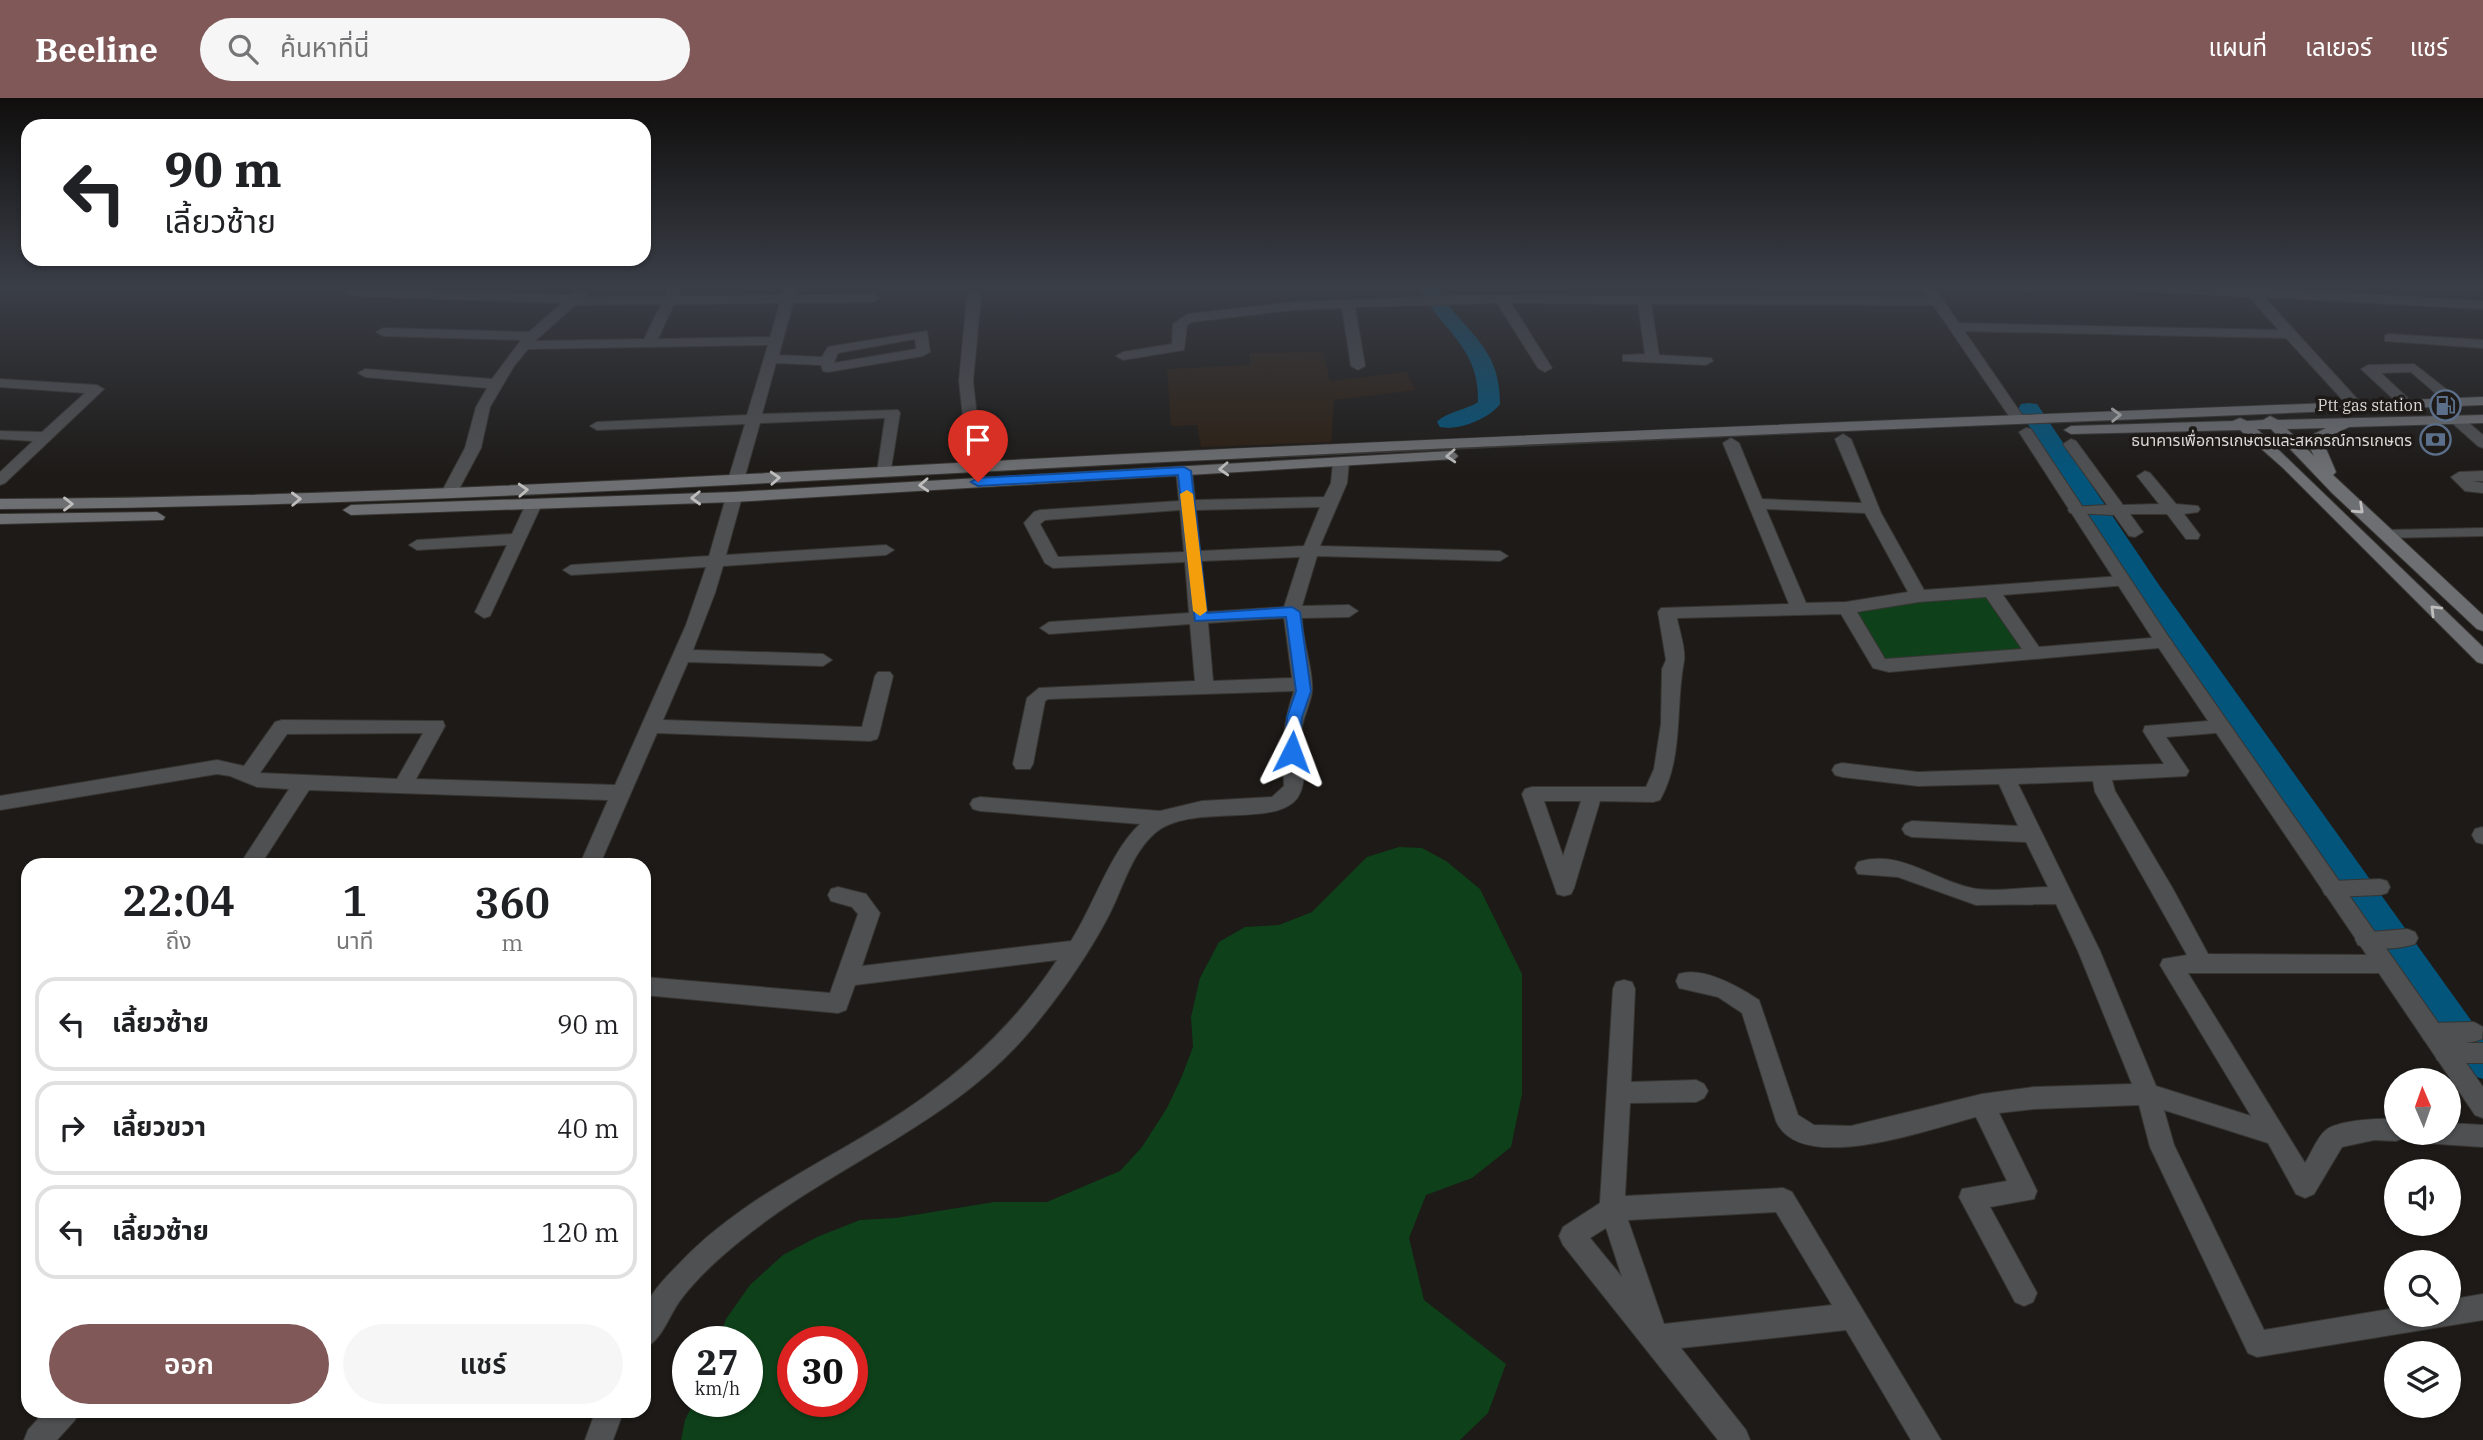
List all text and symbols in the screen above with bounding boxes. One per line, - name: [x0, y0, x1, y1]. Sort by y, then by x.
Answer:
- search box: [200, 18, 690, 81]
- text: Beeline: [35, 28, 158, 71]
- icon: search: [224, 30, 262, 68]
- text: ค้นหาที่นี่: [280, 30, 369, 64]
- text: แผนที่: [2209, 31, 2267, 63]
- text: เลเยอร์: [2305, 31, 2372, 63]
- text: แชร์: [2410, 31, 2448, 63]
- text: 90 m: [164, 137, 282, 200]
- icon: left: [49, 147, 140, 238]
- text: เลี้ยวซ้าย: [164, 200, 276, 242]
- fuel station icon: Ptt gas station: [2429, 388, 2463, 422]
- place label: Ptt gas station: [2317, 395, 2423, 415]
- one-way arrow: [2110, 408, 2121, 423]
- pin: [948, 410, 1008, 482]
- icon: arrive: [959, 421, 997, 459]
- bank icon: ธนาคารเพื่อการเกษตรและสหกรณ์การเกษตร: [2418, 423, 2452, 457]
- place label: ธนาคารเพื่อการเกษตรและสหกรณ์การเกษตร: [2131, 429, 2412, 450]
- one-way arrow: [1445, 448, 1456, 463]
- one-way arrow: [1218, 461, 1229, 476]
- one-way arrow: [769, 470, 780, 485]
- one-way arrow: [918, 478, 929, 493]
- one-way arrow: [518, 482, 529, 497]
- one-way arrow: [691, 490, 701, 506]
- one-way arrow: [291, 491, 301, 507]
- one-way arrow: [63, 496, 74, 512]
- one-way arrow: [2351, 501, 2364, 514]
- one-way arrow: [2430, 605, 2443, 618]
- position arrow: [1255, 715, 1329, 789]
- text: 22:04: [122, 873, 235, 928]
- text: 1: [342, 873, 367, 928]
- text: 360: [474, 875, 550, 930]
- text: ถึง: [165, 925, 192, 955]
- text: นาที: [336, 925, 374, 955]
- text: m: [501, 927, 523, 957]
- icon: left: [53, 1005, 91, 1043]
- text: เลี้ยวซ้าย: [112, 1005, 209, 1039]
- text: 90 m: [557, 1007, 619, 1041]
- north arrow: [2384, 1068, 2460, 1144]
- map controls: [2384, 1068, 2461, 1418]
- icon: right: [53, 1109, 91, 1147]
- text: เลี้ยวขวา: [112, 1109, 206, 1143]
- text: 40 m: [557, 1111, 619, 1145]
- button: sound: [2384, 1159, 2461, 1236]
- icon: left: [53, 1213, 91, 1251]
- text: เลี้ยวซ้าย: [112, 1213, 209, 1247]
- text: 120 m: [541, 1215, 619, 1249]
- button: search: [2384, 1250, 2461, 1327]
- button: ออก: [49, 1324, 329, 1404]
- button: แชร์: [343, 1324, 623, 1404]
- speed limit sign: 30: [777, 1326, 868, 1417]
- text: 27: [696, 1339, 739, 1385]
- button: layers: [2384, 1341, 2461, 1418]
- text: km/h: [695, 1377, 740, 1400]

